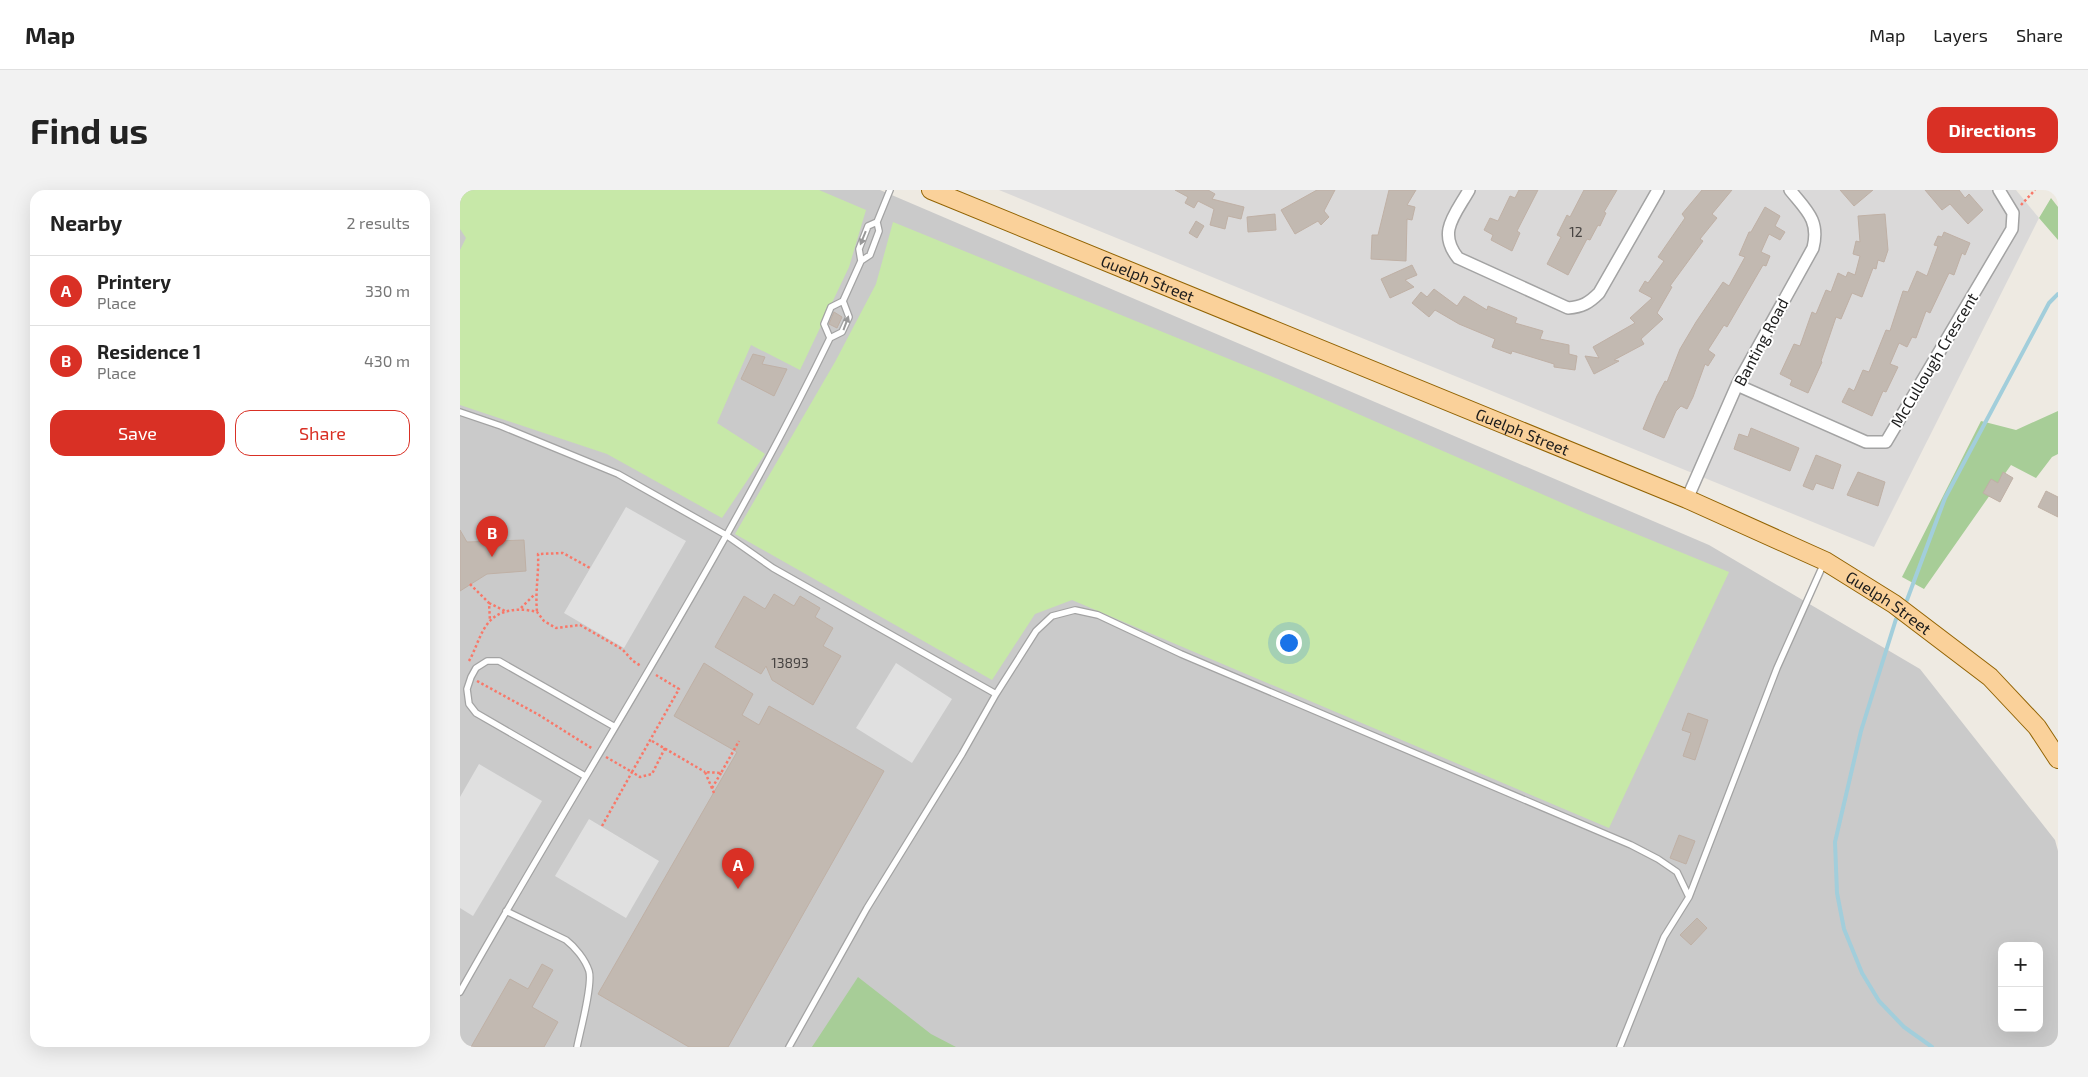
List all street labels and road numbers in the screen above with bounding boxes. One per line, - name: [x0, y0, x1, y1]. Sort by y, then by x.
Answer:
- street label: Guelph Street: [1098, 251, 1197, 306]
- street label: McCullough Crescent: [1886, 289, 1981, 430]
- street label: Banting Road: [1729, 295, 1792, 389]
- street label: Guelph Street: [1473, 404, 1572, 459]
- street label: Guelph Street: [1843, 566, 1935, 638]

